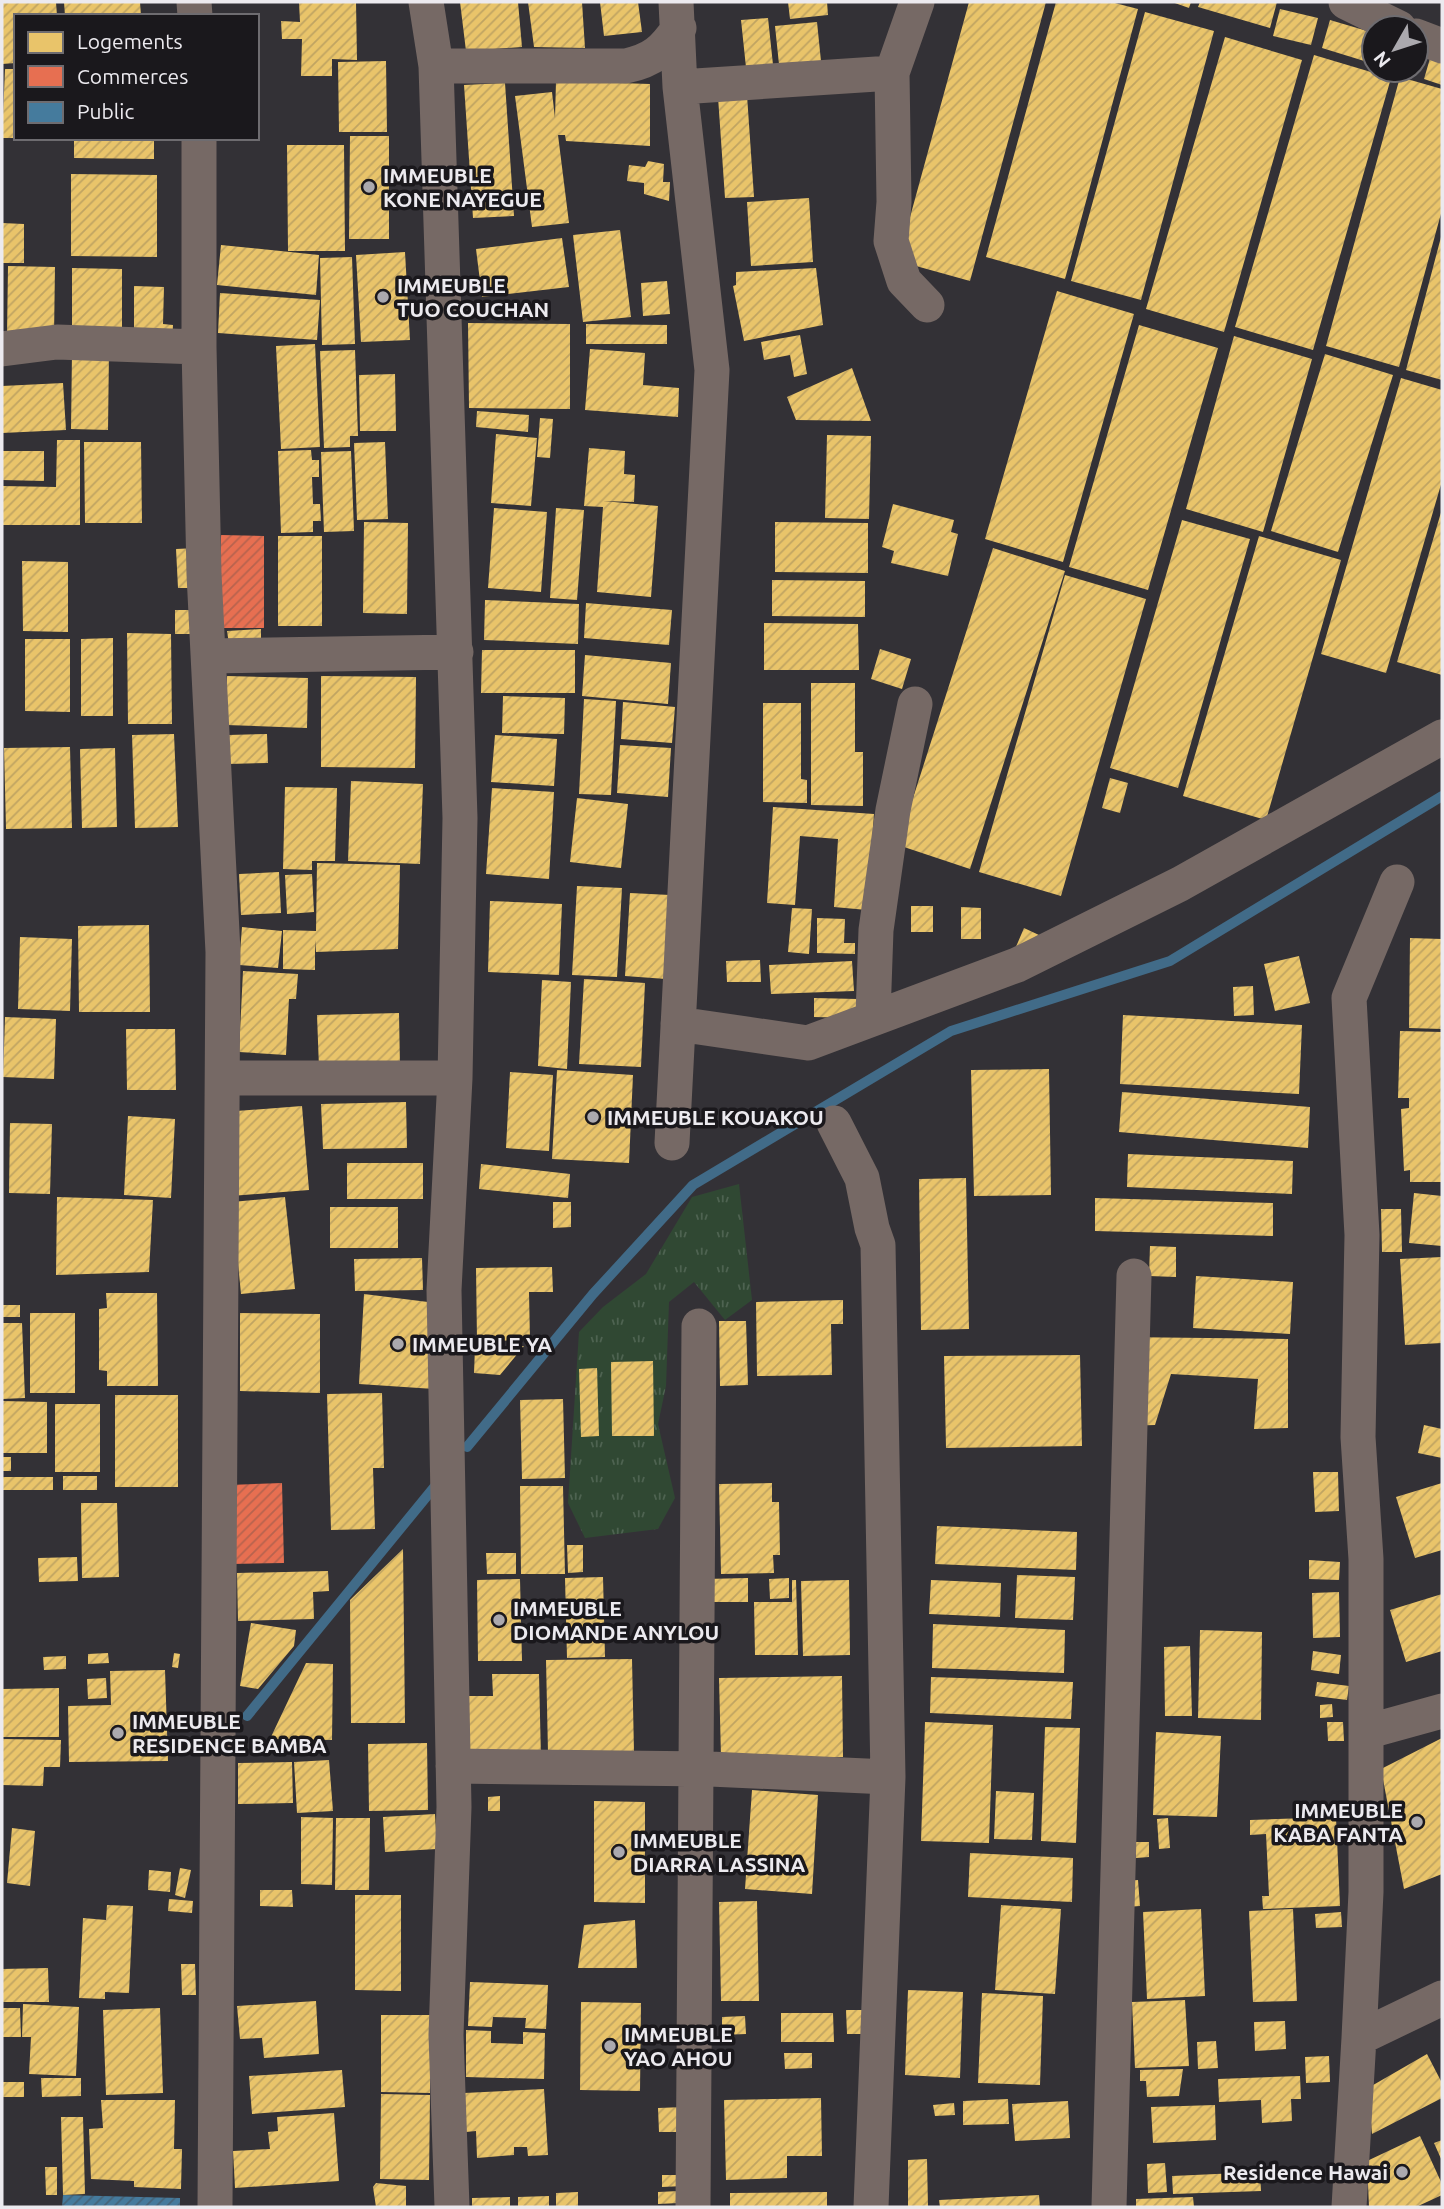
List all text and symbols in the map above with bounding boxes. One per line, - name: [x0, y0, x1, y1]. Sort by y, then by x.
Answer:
- legend: [14, 14, 259, 140]
- north arrow: [1360, 14, 1430, 84]
- text: Logements: [77, 29, 183, 53]
- text: N: [1369, 47, 1395, 72]
- text: Commerces: [77, 64, 188, 88]
- text: Public: [77, 99, 134, 123]
- place label: IMMEUBLE KONE NAYEGUE: [383, 163, 542, 211]
- marker: IMMEUBLE KONE NAYEGUE: [361, 179, 377, 195]
- place label: IMMEUBLE TUO COUCHAN: [397, 273, 549, 321]
- marker: IMMEUBLE TUO COUCHAN: [375, 289, 391, 305]
- place label: IMMEUBLE KOUAKOU: [607, 1105, 824, 1129]
- marker: IMMEUBLE KOUAKOU: [585, 1109, 601, 1125]
- place label: IMMEUBLE YA: [412, 1332, 552, 1356]
- marker: IMMEUBLE YA: [390, 1336, 406, 1352]
- place label: IMMEUBLE DIOMANDE ANYLOU: [513, 1596, 719, 1644]
- marker: IMMEUBLE DIOMANDE ANYLOU: [491, 1612, 507, 1628]
- place label: IMMEUBLE RESIDENCE BAMBA: [132, 1709, 327, 1757]
- marker: IMMEUBLE RESIDENCE BAMBA: [110, 1725, 126, 1741]
- place label: IMMEUBLE KABA FANTA: [1273, 1798, 1403, 1846]
- marker: IMMEUBLE KABA FANTA: [1409, 1814, 1425, 1830]
- place label: IMMEUBLE DIARRA LASSINA: [633, 1828, 805, 1876]
- marker: IMMEUBLE DIARRA LASSINA: [611, 1844, 627, 1860]
- place label: IMMEUBLE YAO AHOU: [624, 2022, 733, 2070]
- marker: IMMEUBLE YAO AHOU: [602, 2038, 618, 2054]
- place label: Residence Hawai: [1223, 2160, 1388, 2184]
- marker: Residence Hawai: [1394, 2164, 1410, 2180]

